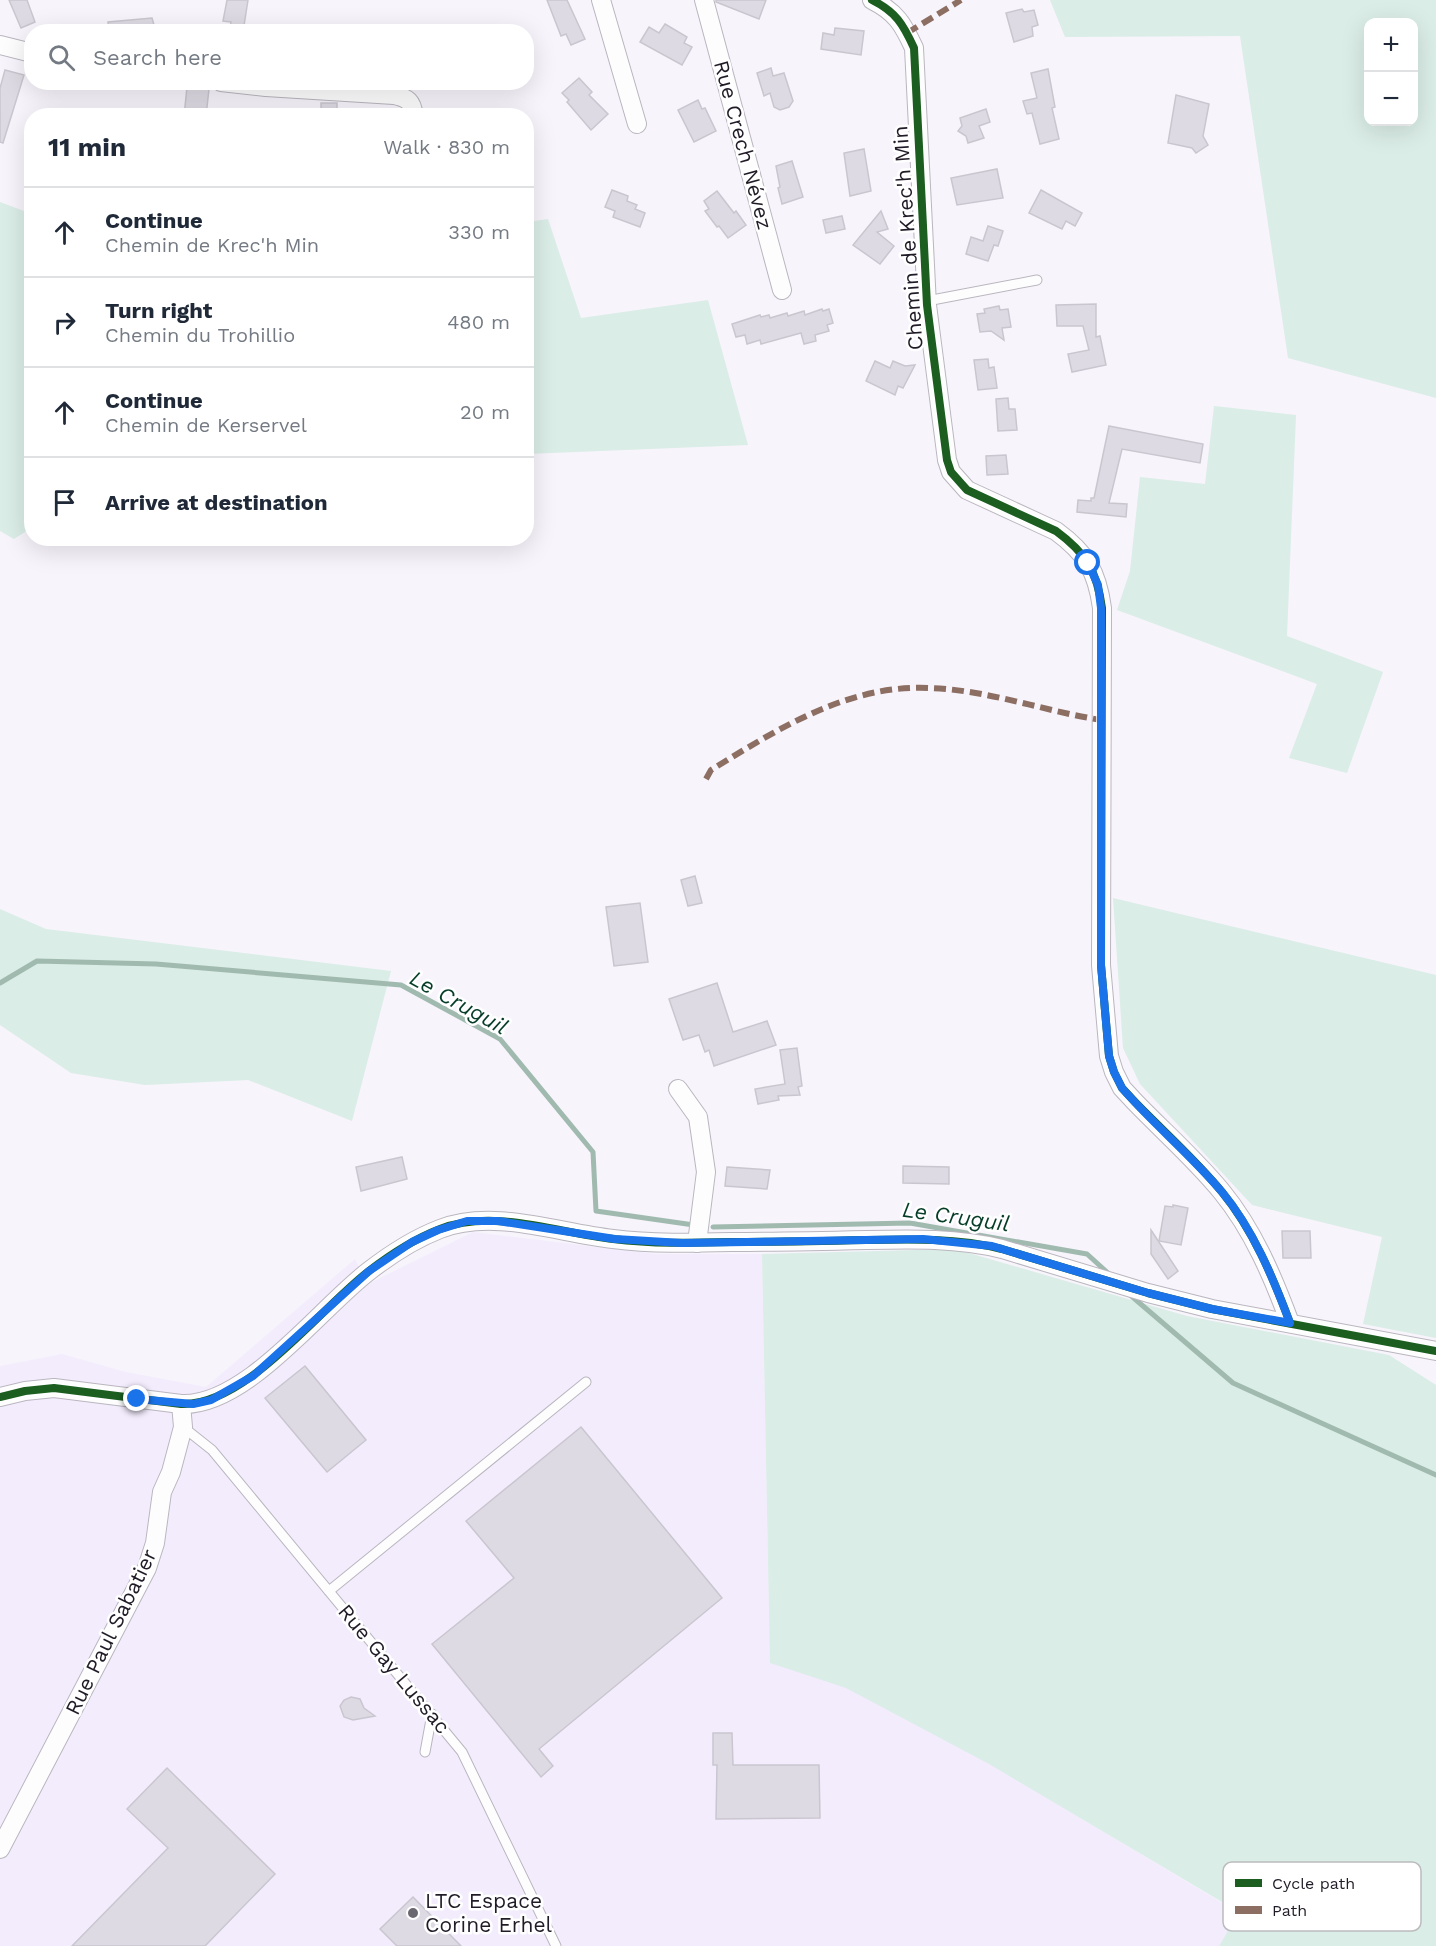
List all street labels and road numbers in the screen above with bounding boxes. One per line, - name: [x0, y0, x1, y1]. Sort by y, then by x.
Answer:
- street label: Rue Crech Névez: [709, 58, 778, 232]
- street label: Chemin de Krec'h Min: [887, 125, 928, 351]
- street label: Rue Paul Sabatier: [60, 1544, 162, 1719]
- street label: Rue Gay Lussac: [333, 1599, 456, 1738]

